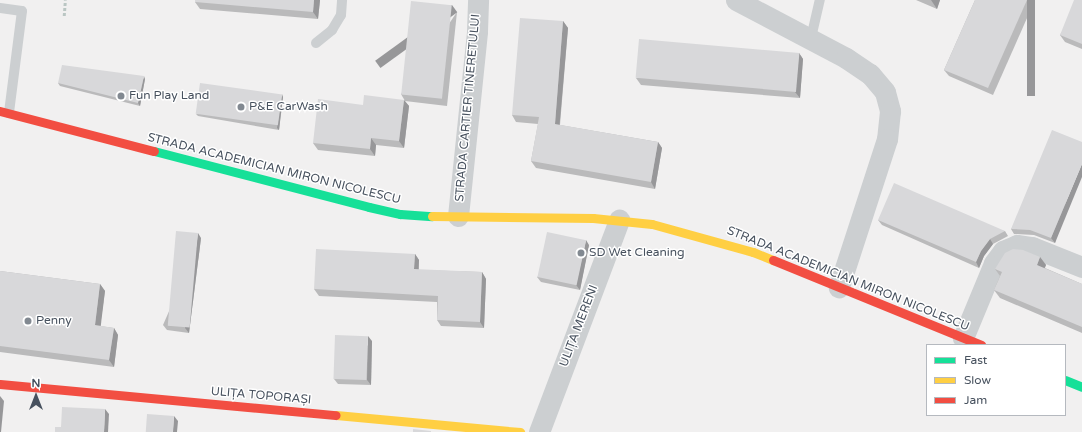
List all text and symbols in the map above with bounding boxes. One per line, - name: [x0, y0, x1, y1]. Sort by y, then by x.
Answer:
- street label: STRADA CARTIER TINERETULUI: [453, 14, 483, 202]
- place label: Fun Play Land: [129, 89, 209, 103]
- marker: Fun Play Land: [116, 91, 126, 101]
- place label: P&E CarWash: [249, 100, 328, 114]
- marker: P&E CarWash: [236, 102, 246, 112]
- street label: STRADA ACADEMICIAN MIRON NICOLESCU: [146, 131, 402, 207]
- street label: STRADA ACADEMICIAN MIRON NICOLESCU: [725, 224, 971, 334]
- place label: SD Wet Cleaning: [589, 246, 685, 260]
- marker: SD Wet Cleaning: [576, 248, 586, 258]
- street label: ULIȚA MERENI: [557, 283, 601, 369]
- place label: Penny: [36, 314, 72, 328]
- marker: Penny: [23, 316, 33, 326]
- legend: [926, 344, 1066, 416]
- text: Fast: [964, 353, 987, 367]
- text: Slow: [964, 373, 991, 387]
- north arrow: [16, 376, 56, 416]
- text: N: [32, 377, 40, 390]
- street label: ULIȚA TOPORAȘI: [210, 384, 312, 408]
- text: Jam: [964, 393, 987, 407]

